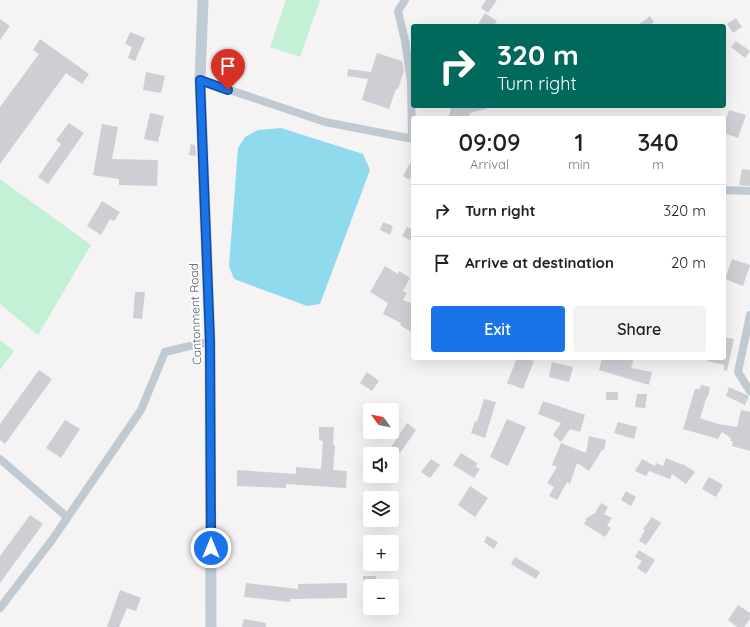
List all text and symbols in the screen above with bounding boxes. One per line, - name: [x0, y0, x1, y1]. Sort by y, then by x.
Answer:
- text: 320 m: [497, 37, 579, 72]
- icon: right: [431, 40, 483, 92]
- pin: [211, 49, 245, 90]
- icon: arrive: [217, 55, 239, 77]
- text: Turn right: [497, 72, 577, 95]
- text: 09:09: [458, 127, 521, 157]
- text: 1: [574, 127, 584, 157]
- text: 340: [638, 127, 679, 157]
- text: Arrival: [470, 156, 509, 172]
- text: min: [568, 156, 590, 172]
- text: m: [652, 156, 664, 172]
- icon: right: [431, 200, 453, 222]
- text: Turn right: [465, 201, 536, 220]
- text: 320 m: [663, 201, 706, 220]
- icon: arrive: [431, 252, 453, 274]
- text: Arrive at destination: [465, 253, 614, 272]
- text: 20 m: [671, 253, 706, 272]
- street label: Cantonment Road: [186, 263, 204, 365]
- button: Exit: [431, 306, 565, 352]
- button: Share: [573, 306, 706, 352]
- north arrow: [363, 403, 399, 439]
- map controls: [363, 403, 399, 615]
- button: sound: [363, 447, 399, 483]
- button: layers: [363, 491, 399, 527]
- position arrow: [190, 527, 232, 569]
- button: +: [363, 535, 399, 571]
- button: −: [363, 579, 399, 615]

